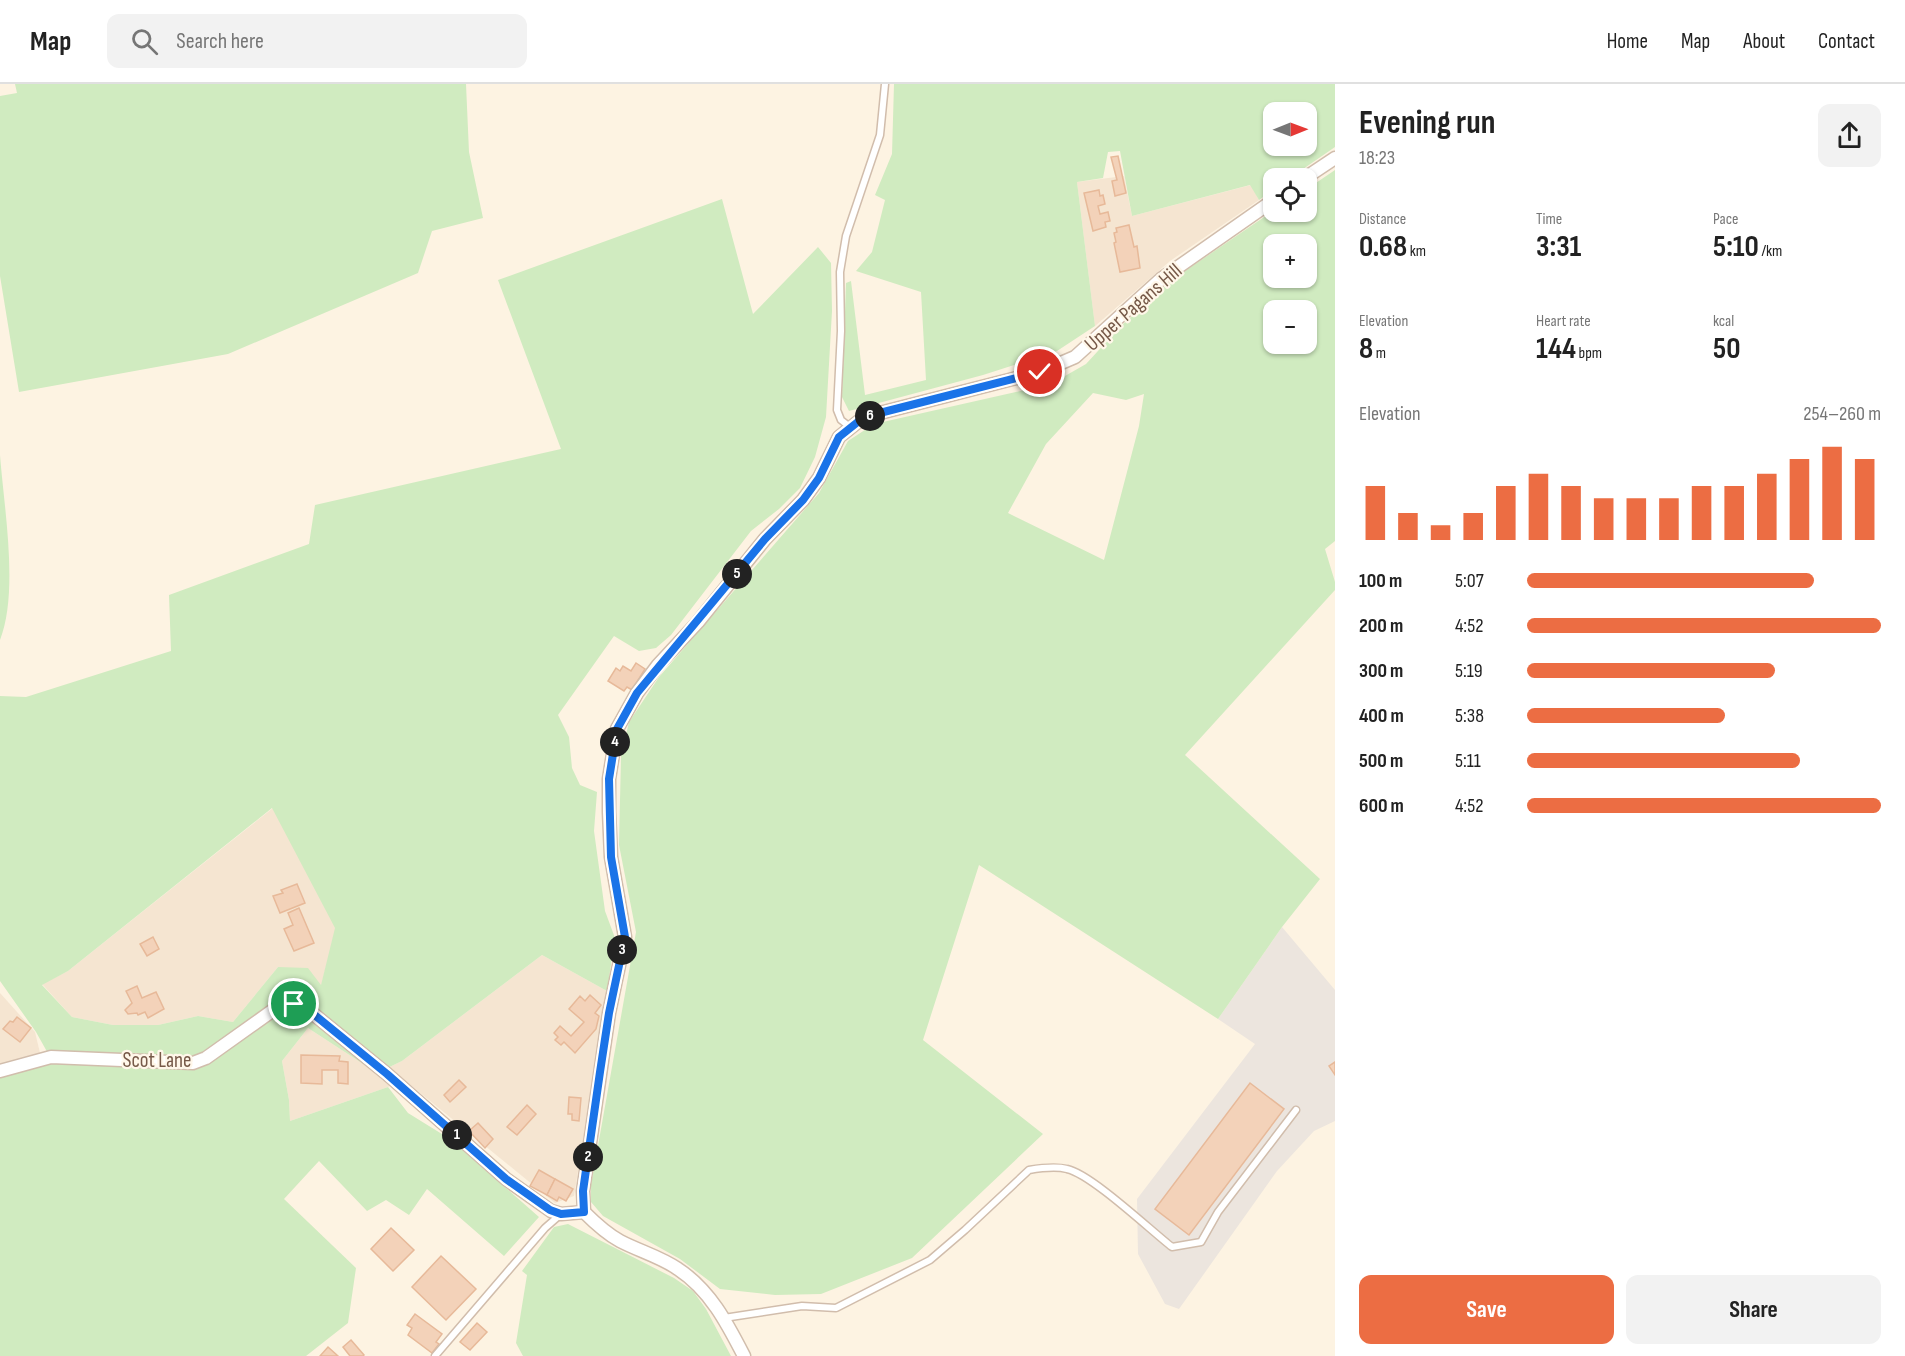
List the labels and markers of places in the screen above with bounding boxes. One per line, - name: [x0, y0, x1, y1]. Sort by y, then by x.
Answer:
- pin: [1014, 346, 1065, 397]
- pin: 6: [855, 401, 885, 431]
- pin: 5: [722, 559, 752, 589]
- pin: 4: [600, 727, 630, 757]
- pin: 3: [607, 935, 637, 965]
- pin: [268, 978, 319, 1029]
- pin: 1: [442, 1120, 472, 1150]
- pin: 2: [573, 1142, 603, 1172]

